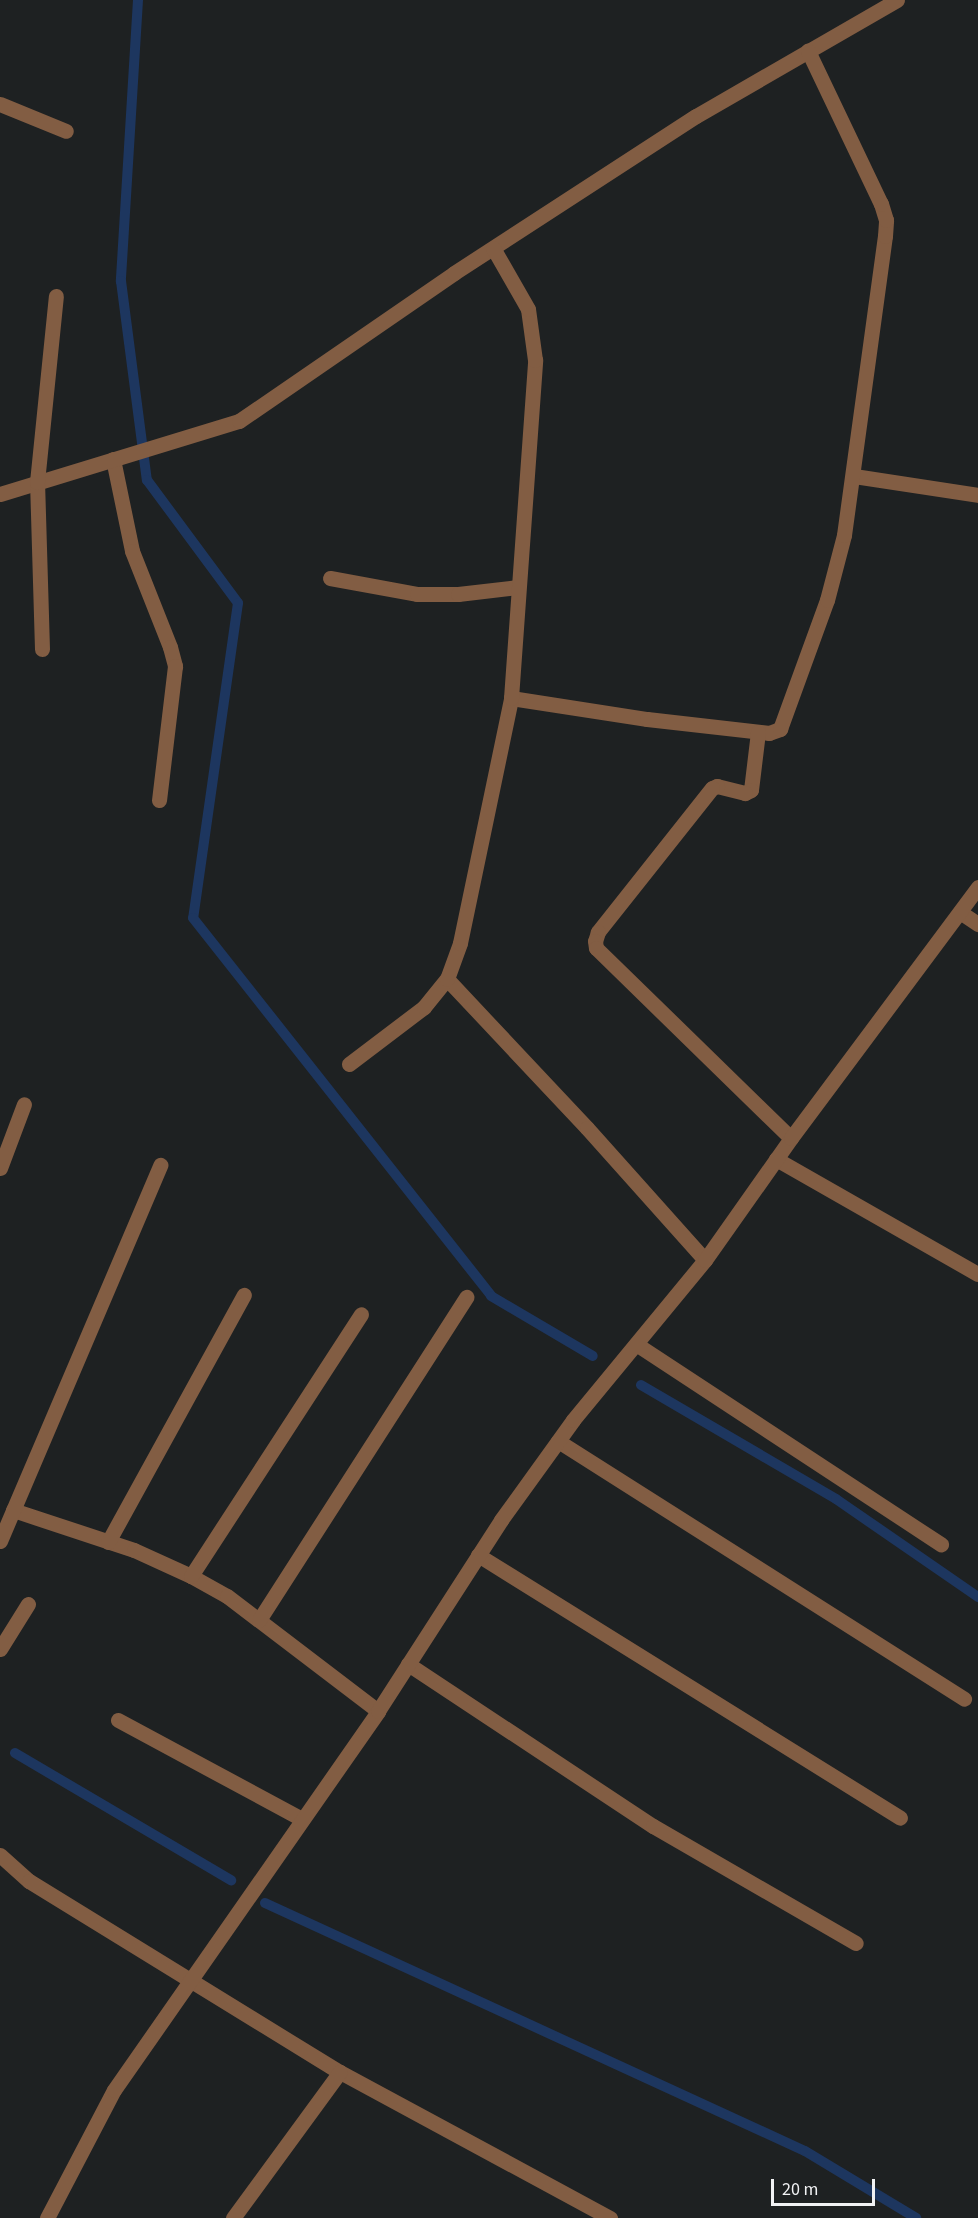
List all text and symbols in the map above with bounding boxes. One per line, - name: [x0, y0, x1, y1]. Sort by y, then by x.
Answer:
- scale bar: [774, 2167, 878, 2205]
- text: 20 m: [782, 2177, 818, 2202]

